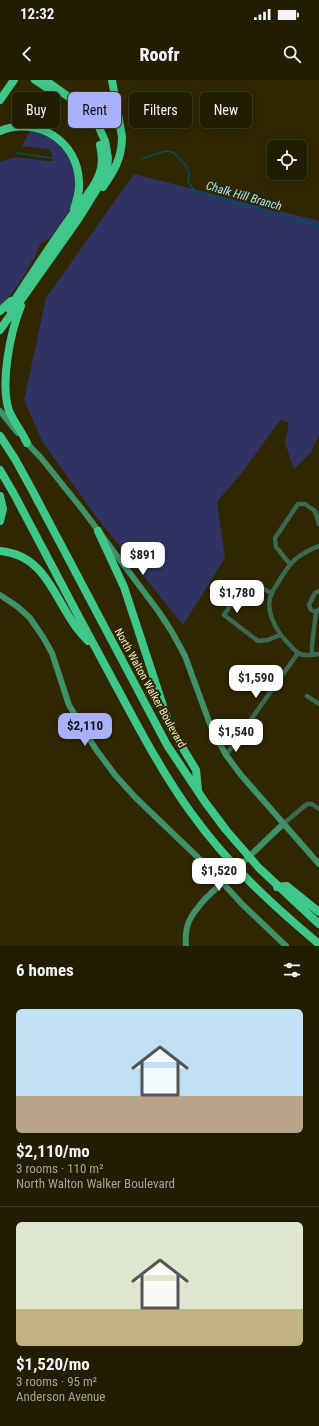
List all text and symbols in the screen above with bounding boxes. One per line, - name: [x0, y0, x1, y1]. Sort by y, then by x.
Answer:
- text: 12:32: [20, 5, 54, 23]
- icon: back: [16, 43, 38, 65]
- icon: search: [281, 43, 303, 65]
- text: Roofr: [140, 44, 179, 65]
- chip: Buy: [12, 92, 60, 128]
- chip: Rent: [68, 92, 121, 128]
- chip: Filters: [129, 92, 192, 128]
- chip: New: [200, 92, 252, 128]
- map controls: [267, 140, 307, 180]
- button: locate: [267, 140, 307, 180]
- water label: Chalk Hill Branch: [204, 178, 284, 214]
- pin: $891: [119, 542, 167, 576]
- text: $891: [130, 547, 156, 562]
- pin: $1,780: [204, 580, 270, 614]
- text: $1,780: [219, 585, 255, 600]
- street label: North Walton Walker Boulevard: [112, 626, 188, 750]
- pin: $1,590: [223, 665, 289, 699]
- text: $1,590: [238, 670, 274, 685]
- pin: $2,110: [52, 713, 118, 747]
- text: $2,110: [67, 718, 103, 733]
- pin: $1,540: [203, 719, 269, 753]
- text: $1,540: [218, 724, 254, 739]
- pin: $1,520: [186, 858, 252, 892]
- text: $1,520: [201, 863, 237, 878]
- icon: filters: [281, 959, 303, 981]
- text: 6 homes: [16, 960, 74, 980]
- icon: home: [124, 1035, 196, 1107]
- text: $2,110/mo: [16, 1141, 90, 1161]
- text: 3 rooms · 110 m²: [16, 1161, 103, 1176]
- text: North Walton Walker Boulevard: [16, 1176, 175, 1191]
- icon: home: [124, 1248, 196, 1320]
- text: $1,520/mo: [16, 1354, 90, 1374]
- text: 3 rooms · 95 m²: [16, 1374, 97, 1389]
- text: Anderson Avenue: [16, 1389, 105, 1404]

